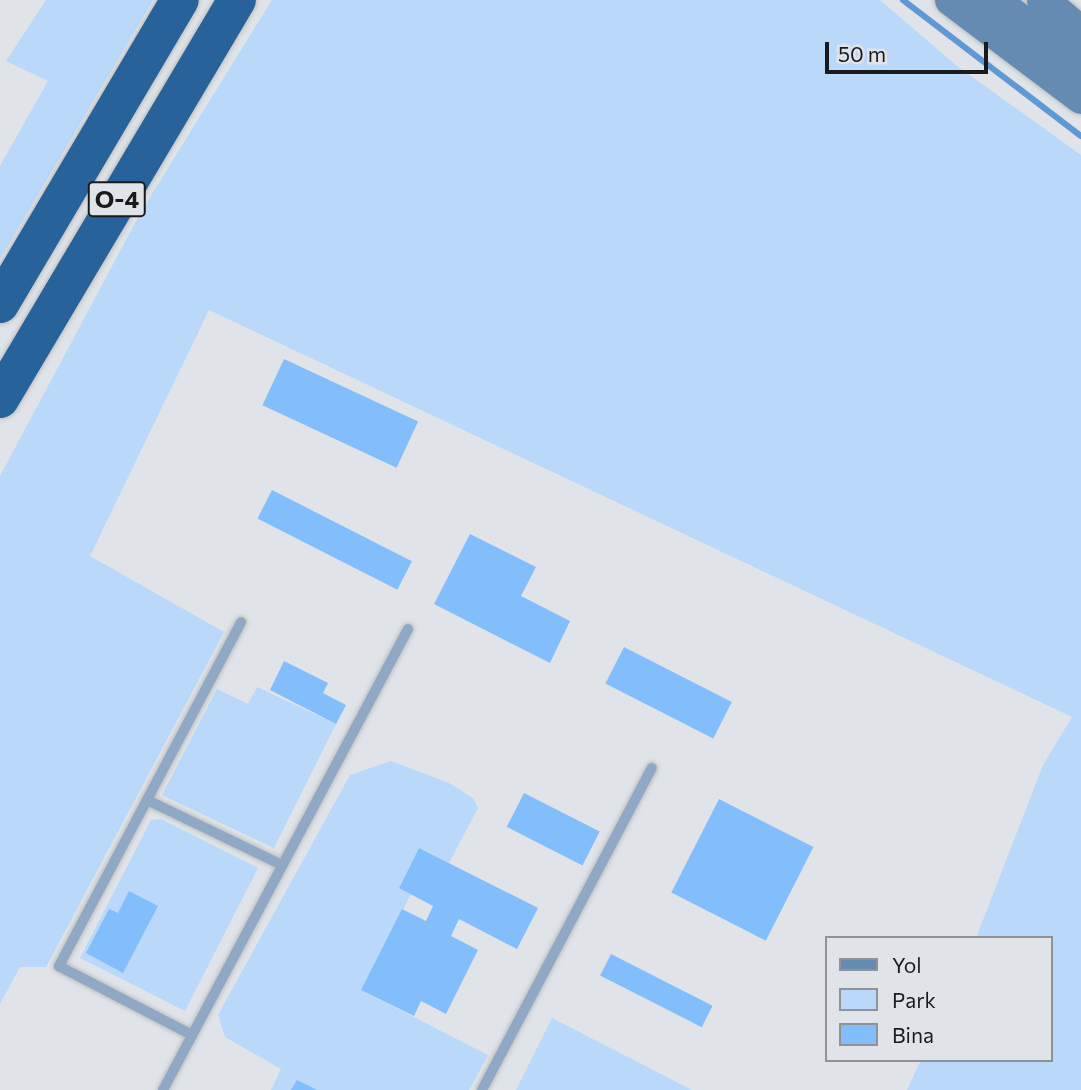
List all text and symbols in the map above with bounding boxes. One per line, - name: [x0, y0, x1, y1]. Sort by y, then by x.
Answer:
- scale bar: [829, 28, 992, 72]
- text: 50 m: [838, 41, 886, 66]
- road number: O-4: [87, 178, 147, 219]
- legend: [825, 936, 1053, 1062]
- text: Yol: [892, 952, 922, 977]
- text: Park: [892, 987, 936, 1012]
- text: Bina: [892, 1022, 934, 1047]

